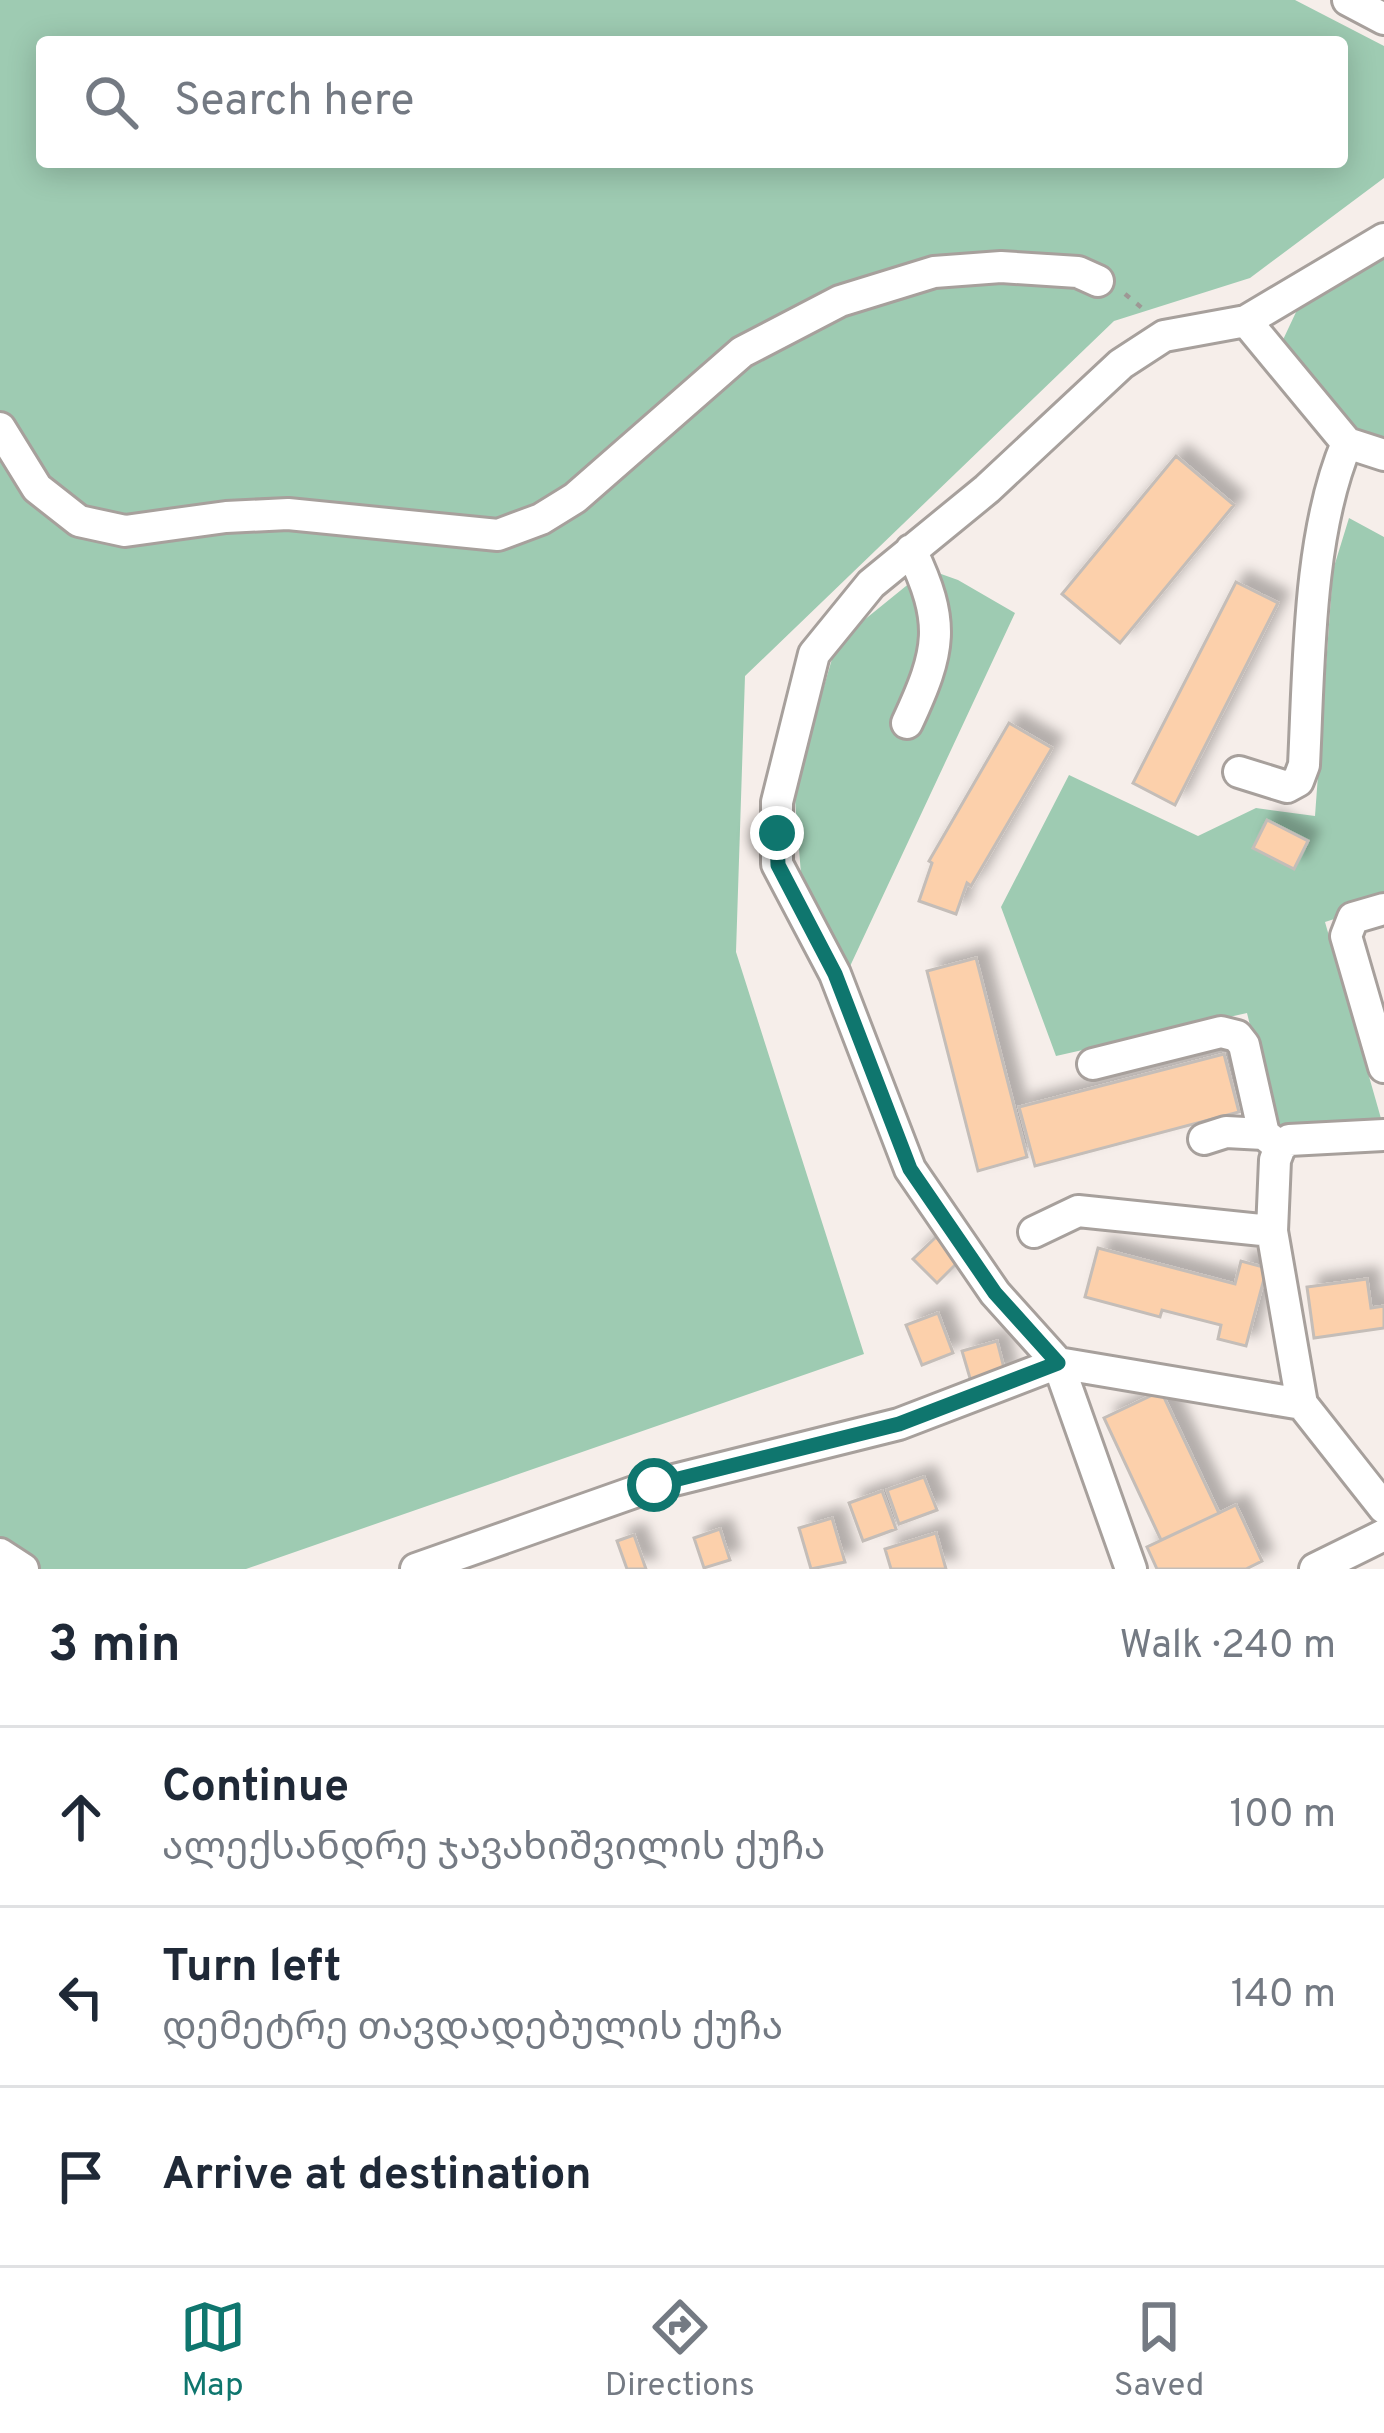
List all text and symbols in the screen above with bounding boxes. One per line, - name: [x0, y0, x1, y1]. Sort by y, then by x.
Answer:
- search box: [36, 36, 1348, 168]
- icon: search: [78, 69, 144, 135]
- text: Search here: [174, 74, 414, 131]
- route end: [750, 806, 804, 860]
- route start: [627, 1458, 681, 1512]
- text: 3 min: [48, 1615, 181, 1680]
- text: Walk · 240 m: [1120, 1623, 1336, 1672]
- text: Continue: [162, 1760, 349, 1817]
- icon: ahead: [48, 1784, 114, 1850]
- text: 100 m: [1229, 1792, 1336, 1841]
- text: ალექსანდრე ჯავახიშვილის ქუჩა: [162, 1825, 826, 1874]
- text: Turn left: [162, 1940, 341, 1997]
- icon: left: [48, 1964, 114, 2030]
- text: 140 m: [1231, 1972, 1336, 2021]
- text: დემეტრე თავდადებულის ქუჩა: [162, 2005, 783, 2054]
- icon: arrive: [48, 2144, 114, 2210]
- text: Arrive at destination: [162, 2148, 592, 2205]
- tab: Map: [180, 2294, 246, 2408]
- tab: Directions: [605, 2294, 755, 2408]
- tab: Saved: [1114, 2294, 1204, 2408]

